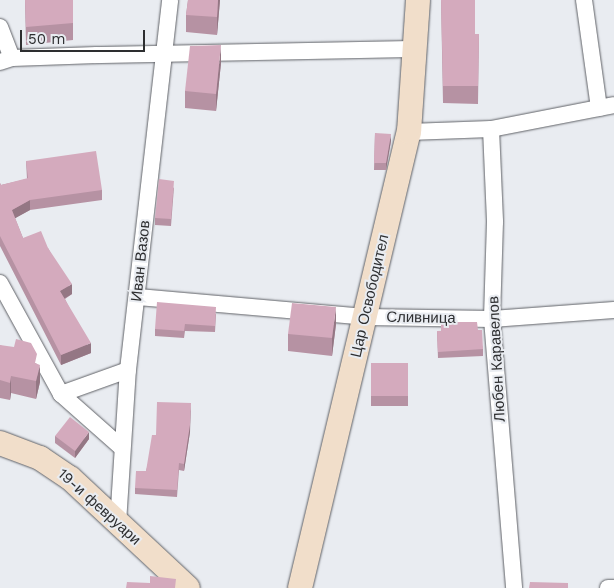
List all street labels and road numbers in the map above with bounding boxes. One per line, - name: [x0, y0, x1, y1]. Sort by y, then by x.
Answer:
- street label: Иван Вазов: [128, 220, 154, 302]
- street label: Цар Освободител: [347, 233, 393, 359]
- street label: Любен Каравелов: [485, 296, 509, 422]
- street label: Сливница: [386, 308, 456, 328]
- street label: 19-и февруари: [54, 465, 144, 549]

